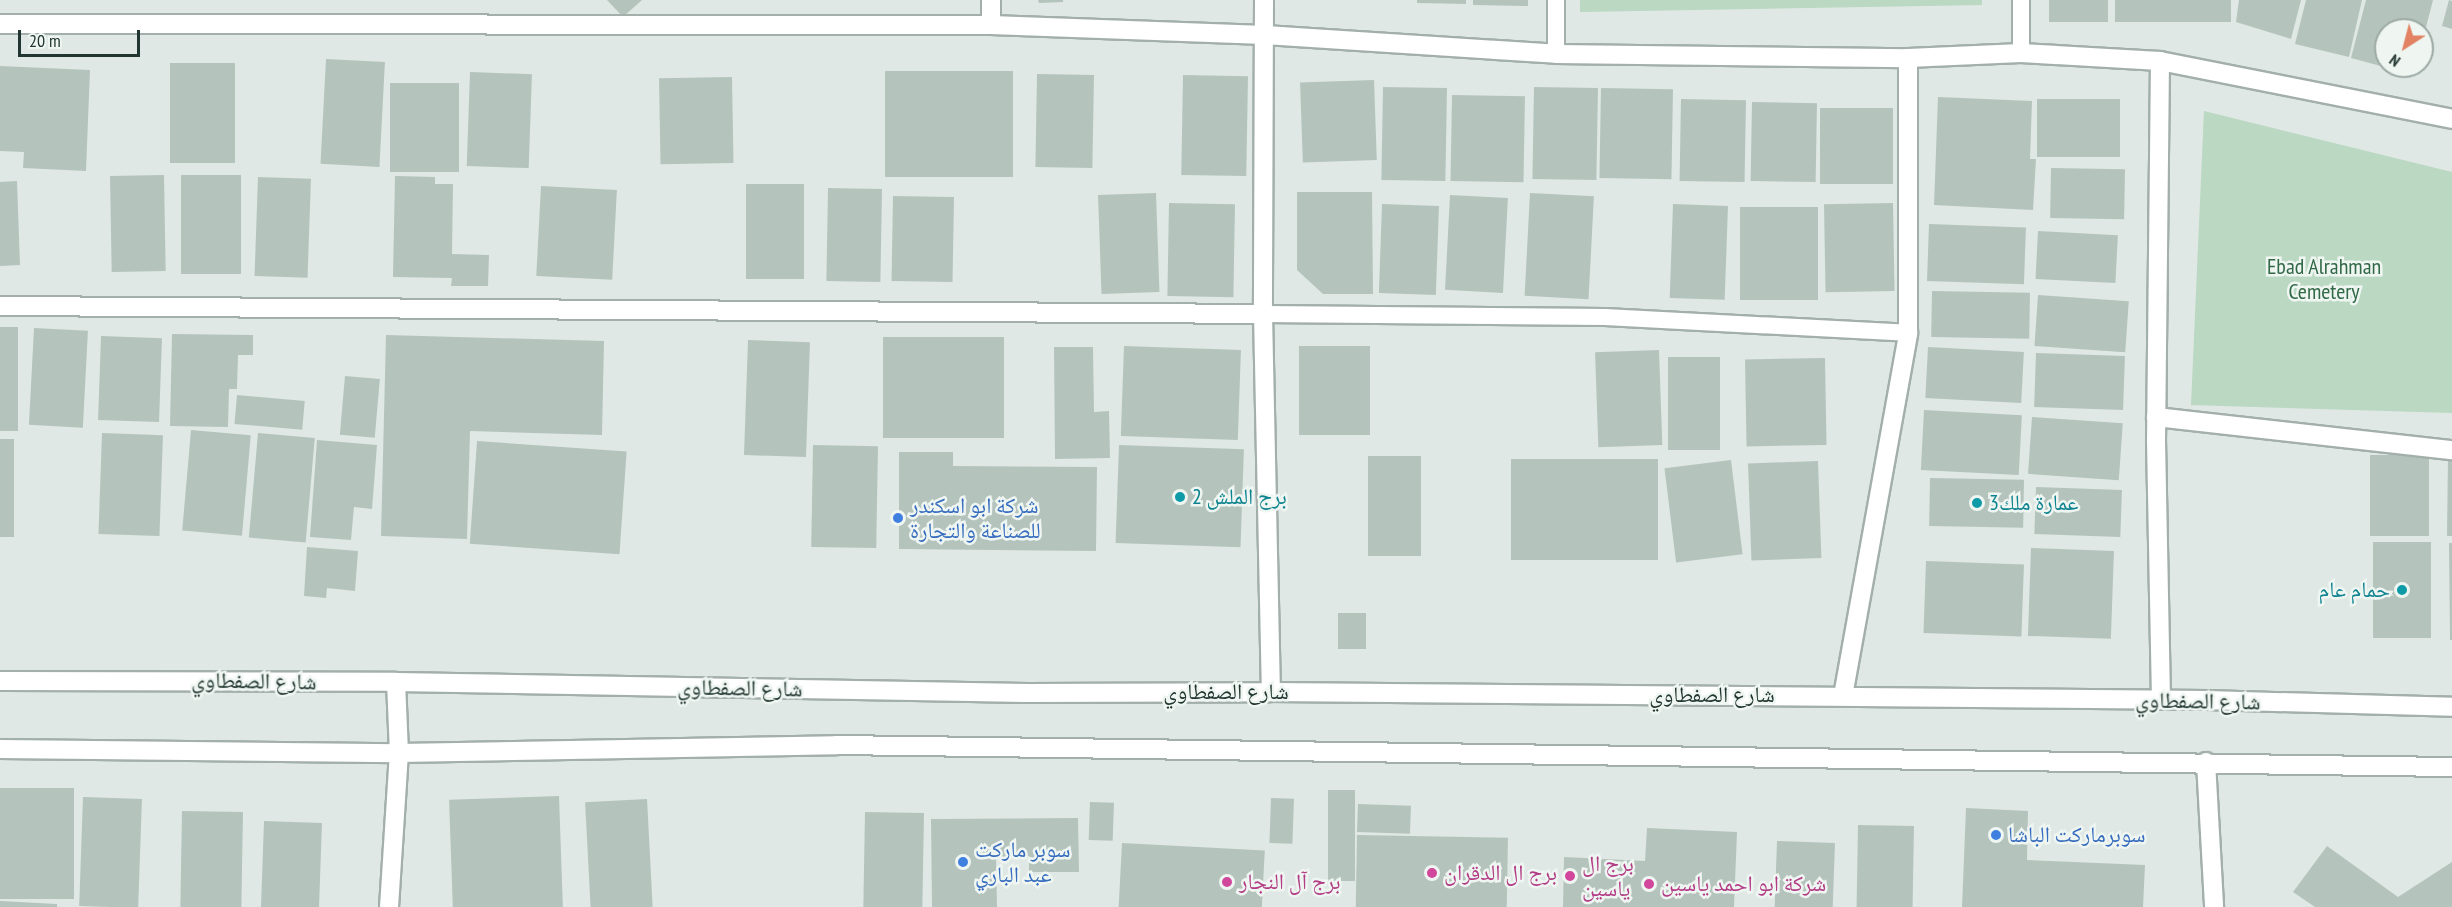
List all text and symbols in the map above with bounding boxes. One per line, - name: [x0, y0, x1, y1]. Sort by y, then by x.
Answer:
- scale bar: [21, 18, 142, 56]
- north arrow: [2374, 18, 2434, 78]
- text: 20 m: [29, 29, 61, 52]
- text: N: [2385, 50, 2404, 72]
- park label: Ebad Alrahman Cemetery: [2267, 253, 2381, 304]
- place label: برج الملش 2: [1192, 484, 1287, 510]
- marker: برج الملش 2: [1173, 490, 1187, 504]
- place label: عمارة ملك3: [1989, 490, 2078, 516]
- place label: شركة ابو اسكندر للصناعة والتجارة: [910, 492, 1041, 544]
- marker: عمارة ملك3: [1970, 496, 1984, 510]
- marker: شركة ابو اسكندر للصناعة والتجارة: [891, 511, 905, 525]
- place label: حمام عام: [2319, 577, 2390, 603]
- marker: حمام عام: [2395, 583, 2409, 597]
- street label: شارع الصفطاوي: [191, 667, 317, 695]
- street label: شارع الصفطاوي: [677, 674, 803, 702]
- street label: شارع الصفطاوي: [1163, 679, 1289, 705]
- street label: شارع الصفطاوي: [1649, 682, 1775, 708]
- street label: شارع الصفطاوي: [2135, 687, 2261, 715]
- place label: سوبرماركت الباشا: [2008, 822, 2145, 848]
- marker: سوبرماركت الباشا: [1989, 828, 2003, 842]
- place label: سوبر ماركت عبد الباري: [975, 836, 1071, 888]
- place label: برج ال ياسين: [1582, 850, 1634, 902]
- marker: سوبر ماركت عبد الباري: [956, 855, 970, 869]
- place label: برج ال الدقران: [1444, 860, 1557, 886]
- marker: برج ال الدقران: [1425, 866, 1439, 880]
- place label: برج آل النجار: [1239, 869, 1341, 895]
- marker: برج ال ياسين: [1563, 869, 1577, 883]
- place label: شركة ابو احمد ياسين: [1661, 871, 1826, 897]
- marker: برج آل النجار: [1220, 875, 1234, 889]
- marker: شركة ابو احمد ياسين: [1642, 877, 1656, 891]

